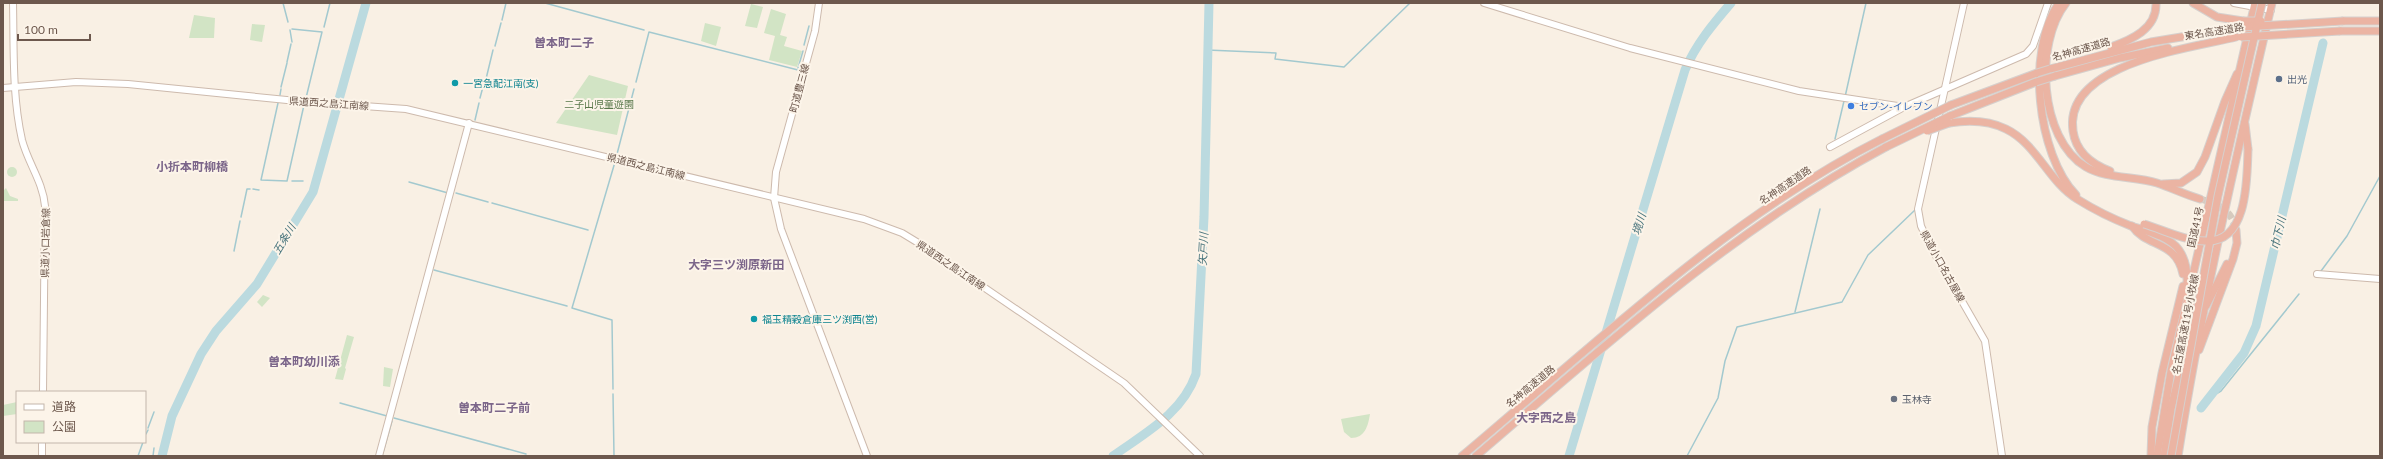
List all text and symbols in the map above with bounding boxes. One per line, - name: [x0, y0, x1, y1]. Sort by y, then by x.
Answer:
- scale bar: [18, 16, 90, 42]
- street label: 東名高速道路: [2183, 20, 2245, 42]
- text: 100 m: [24, 22, 58, 37]
- district label: 曽本町二子: [534, 35, 594, 50]
- street label: 名神高速道路: [2051, 35, 2111, 63]
- street label: 町道豊三線: [787, 62, 811, 114]
- place label: 出光: [2287, 73, 2307, 85]
- marker: 出光: [2274, 74, 2284, 84]
- place label: 一宮急配江南(支): [463, 77, 539, 89]
- marker: 一宮急配江南(支): [450, 78, 460, 88]
- street label: 県道西之島江南線: [289, 94, 369, 112]
- park label: 二子山児童遊園: [564, 98, 634, 110]
- place label: セブン-イレブン: [1859, 100, 1933, 112]
- marker: セブン-イレブン: [1846, 101, 1856, 111]
- street label: 県道西之島江南線: [606, 151, 686, 181]
- district label: 小折本町柳橋: [156, 159, 229, 174]
- street label: 名神高速道路: [1757, 163, 1813, 207]
- street label: 国道41号: [2184, 205, 2206, 249]
- street label: 県道小口岩倉線: [38, 208, 52, 278]
- water label: 境川: [1629, 210, 1648, 236]
- water label: 巾下川: [2267, 214, 2288, 250]
- water label: 五条川: [270, 220, 298, 256]
- street label: 県道小口名古屋線: [1918, 228, 1968, 304]
- water label: 矢戸川: [1195, 231, 1210, 266]
- street label: 県道西之島江南線: [914, 238, 988, 292]
- district label: 大字三ツ渕原新田: [688, 257, 784, 272]
- street label: 名古屋高速11号小牧線: [2169, 273, 2201, 375]
- place label: 福玉精穀倉庫三ツ渕西(営): [762, 313, 878, 325]
- marker: 福玉精穀倉庫三ツ渕西(営): [749, 314, 759, 324]
- district label: 曽本町幼川添: [268, 354, 340, 369]
- street label: 名神高速道路: [1503, 362, 1557, 410]
- legend: [16, 391, 146, 443]
- place label: 玉林寺: [1902, 393, 1932, 405]
- marker: 玉林寺: [1889, 394, 1899, 404]
- text: 道路: [52, 399, 76, 414]
- district label: 曽本町二子前: [458, 400, 530, 415]
- district label: 大字西之島: [1516, 410, 1576, 425]
- text: 公園: [52, 419, 76, 434]

